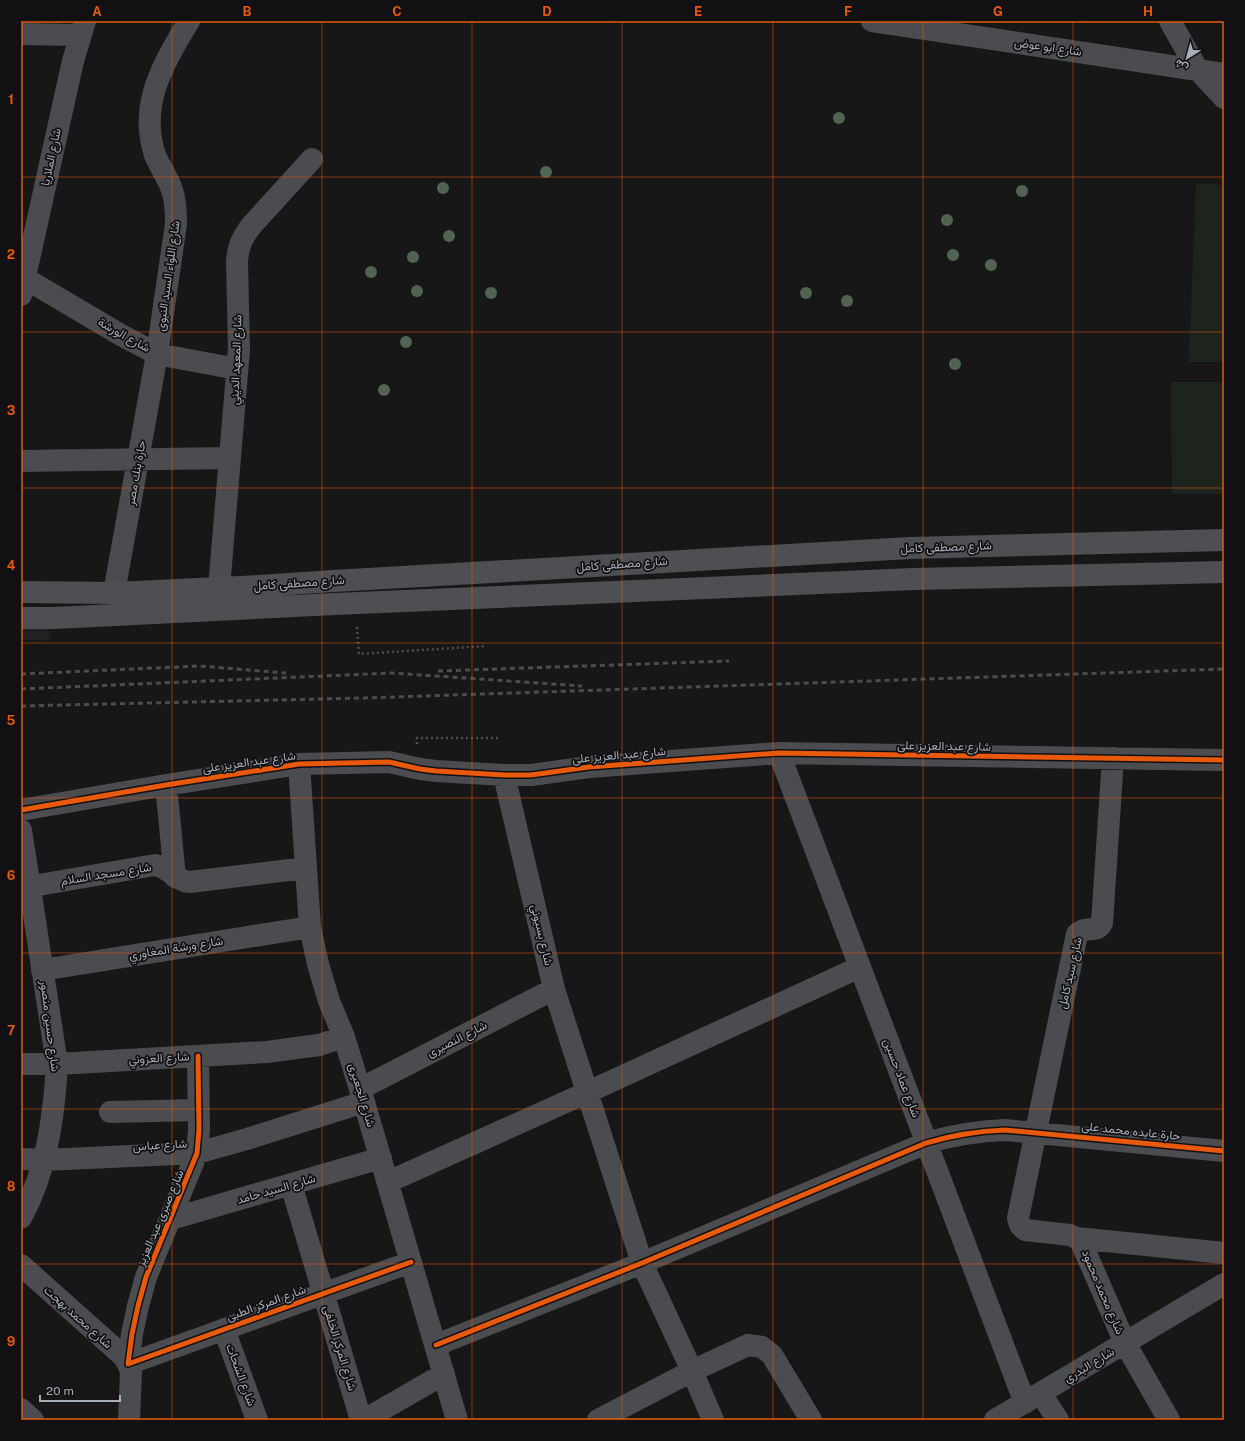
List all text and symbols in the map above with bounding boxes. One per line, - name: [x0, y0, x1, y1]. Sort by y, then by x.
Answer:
- text: A: [92, 4, 102, 19]
- text: B: [243, 4, 252, 19]
- text: C: [392, 4, 402, 19]
- text: D: [542, 4, 552, 19]
- text: E: [694, 4, 702, 19]
- text: F: [844, 4, 852, 19]
- text: G: [993, 4, 1003, 19]
- text: H: [1143, 4, 1153, 19]
- street label: شارع ابو عوض: [1013, 35, 1083, 61]
- north arrow: [1167, 38, 1207, 78]
- text: ش: [1172, 56, 1190, 75]
- text: 1: [8, 92, 14, 107]
- street label: شارع الملاريا: [38, 127, 66, 187]
- street label: شارع اللواء السيد النبوى: [153, 220, 185, 332]
- text: 2: [7, 247, 15, 262]
- street label: شارع الورشة: [94, 315, 153, 357]
- street label: شارع المعهد الديني: [227, 315, 248, 406]
- text: 3: [7, 403, 16, 418]
- street label: حارة بنك مصر: [123, 439, 150, 508]
- street label: شارع مصطفى كامل: [900, 538, 992, 558]
- street label: شارع مصطفى كامل: [576, 554, 668, 576]
- text: 4: [7, 558, 16, 573]
- street label: شارع مصطفى كامل: [253, 573, 345, 595]
- text: 5: [7, 713, 16, 728]
- street label: شارع عبد العزيز على: [897, 738, 991, 756]
- street label: شارع عبد العزيز على: [572, 744, 667, 768]
- street label: شارع عبد العزيز على: [201, 749, 297, 777]
- street label: شارع مسجد السلام: [60, 860, 153, 890]
- text: 6: [7, 868, 16, 883]
- street label: شارع بسيوني: [525, 903, 556, 968]
- street label: شارع ورشة المغاوري: [128, 934, 225, 965]
- street label: شارع سيد كامل: [1055, 936, 1087, 1011]
- street label: شارع حسين منصور: [35, 979, 63, 1073]
- street label: شارع النصيرى: [425, 1018, 490, 1062]
- text: 7: [7, 1023, 15, 1038]
- street label: شارع عماد حسين: [879, 1036, 924, 1120]
- street label: شارع العزوني: [128, 1049, 190, 1070]
- street label: شارع الجعيرى: [344, 1061, 378, 1129]
- street label: حارة عايده محمد على: [1081, 1119, 1181, 1144]
- street label: شارع عباس: [132, 1137, 188, 1155]
- street label: شارع صبرى عبد العزيز: [133, 1168, 189, 1270]
- street label: شارع السيد حامد: [235, 1171, 317, 1209]
- text: 8: [7, 1179, 16, 1194]
- street label: شارع محمد محمود: [1077, 1248, 1127, 1337]
- street label: شارع المركز الطبى: [224, 1282, 309, 1326]
- street label: شارع محمد بهجت: [40, 1283, 115, 1353]
- street label: شارع المركز الخلفى: [318, 1304, 360, 1393]
- text: 9: [7, 1334, 15, 1349]
- street label: شارع الشحات: [221, 1342, 259, 1409]
- street label: شارع البدري: [1061, 1344, 1118, 1388]
- scale bar: [40, 1377, 120, 1403]
- text: 20 m: [46, 1384, 74, 1398]

